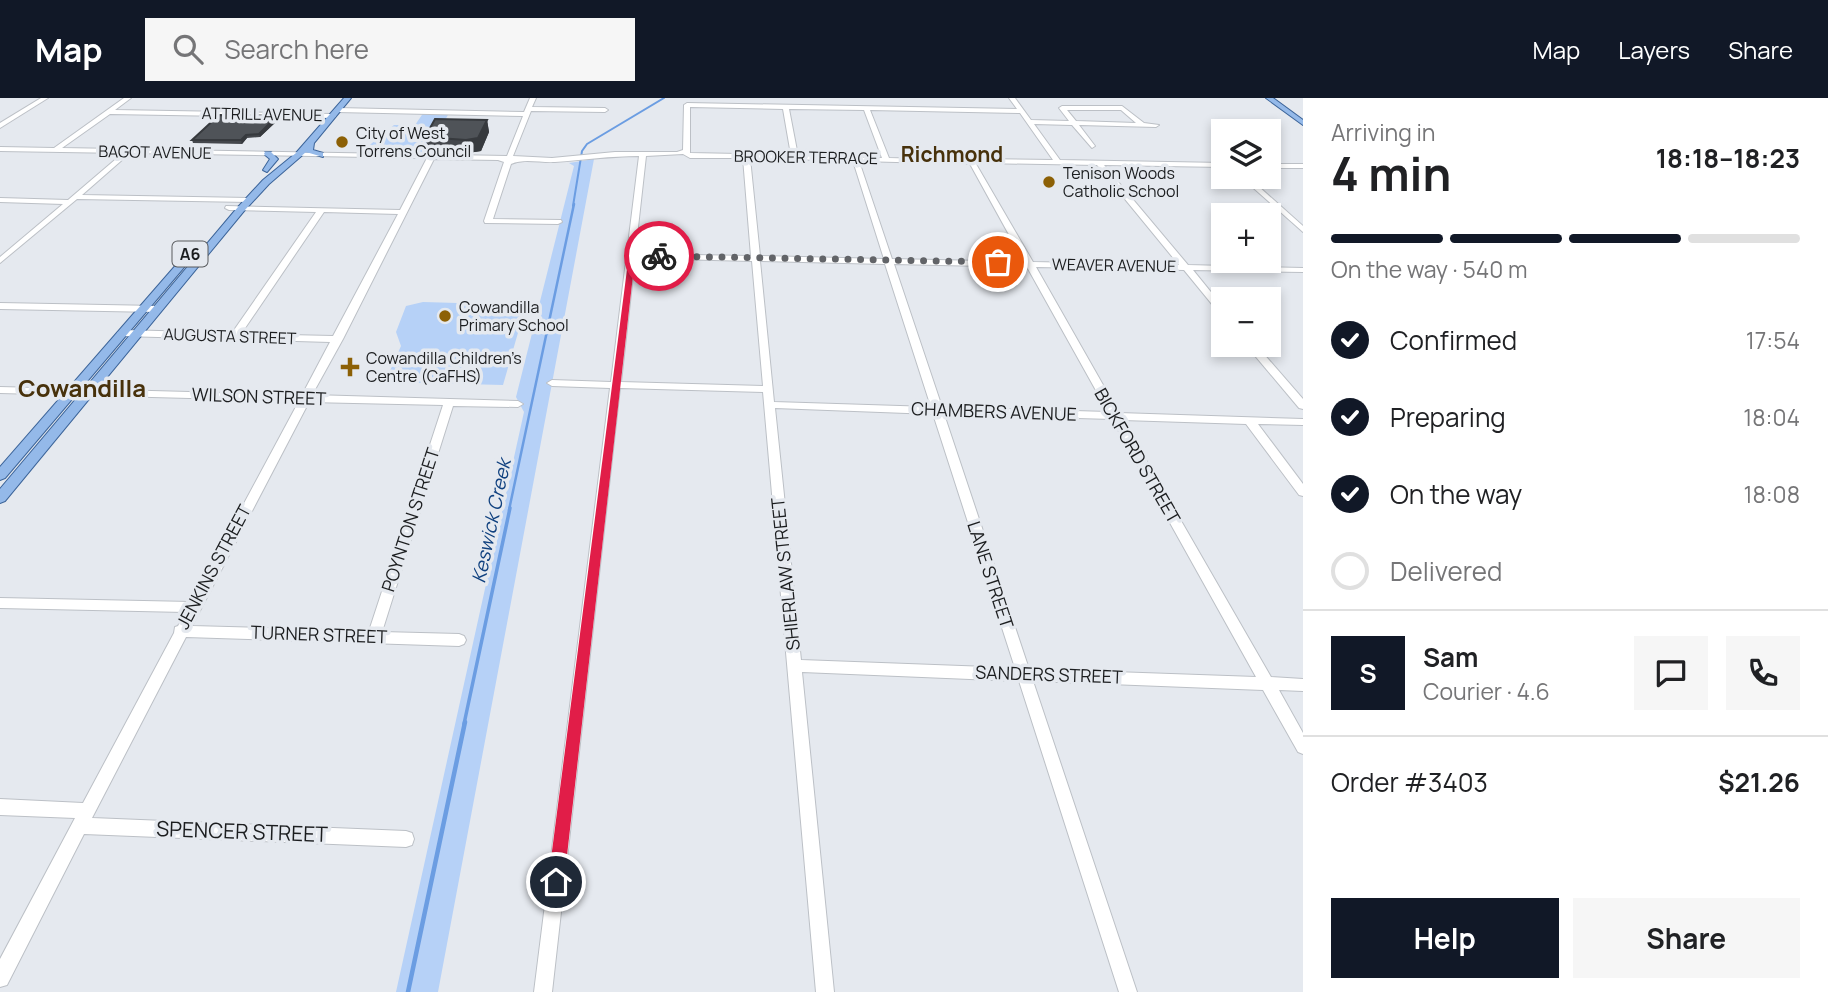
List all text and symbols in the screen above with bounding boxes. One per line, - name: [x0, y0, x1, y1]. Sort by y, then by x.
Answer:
- search box: [145, 18, 635, 81]
- text: Map: [35, 27, 103, 72]
- icon: search: [169, 30, 207, 68]
- text: Search here: [225, 31, 369, 67]
- text: Map: [1533, 33, 1580, 66]
- text: Layers: [1618, 33, 1690, 66]
- text: Share: [1728, 33, 1793, 66]
- street label: ATTRILL AVENUE: [201, 102, 323, 126]
- text: Arriving in: [1331, 116, 1436, 148]
- map controls: [1211, 119, 1281, 357]
- button: layers: [1211, 119, 1281, 189]
- place label: City of West Torrens Council: [356, 122, 471, 162]
- marker: City of West Torrens Council: [334, 134, 350, 150]
- street label: BAGOT AVENUE: [98, 140, 212, 164]
- district label: Richmond: [901, 140, 1003, 168]
- text: 18:18–18:23: [1656, 140, 1800, 176]
- text: 4 min: [1331, 142, 1451, 205]
- street label: BROOKER TERRACE: [734, 145, 878, 169]
- place label: Tenison Woods Catholic School: [1063, 162, 1179, 202]
- marker: Tenison Woods Catholic School: [1041, 174, 1057, 190]
- button: +: [1211, 203, 1281, 273]
- courier: [624, 221, 694, 291]
- pin: [968, 232, 1028, 292]
- icon: bike: [640, 237, 678, 275]
- road number: A6: [172, 242, 208, 266]
- icon: bag: [979, 243, 1017, 281]
- street label: WEAVER AVENUE: [1052, 253, 1176, 277]
- text: On the way · 540 m: [1331, 253, 1527, 285]
- button: −: [1211, 287, 1281, 357]
- place label: Cowandilla Primary School: [459, 296, 569, 336]
- marker: Cowandilla Primary School: [437, 308, 453, 324]
- icon: check: [1331, 321, 1369, 359]
- text: Confirmed: [1390, 322, 1517, 358]
- street label: AUGUSTA STREET: [163, 323, 297, 349]
- text: 17:54: [1746, 324, 1800, 356]
- place label: Cowandilla Children’s Centre (CaFHS): [366, 347, 522, 387]
- marker: Cowandilla Children’s Centre (CaFHS): [340, 357, 360, 377]
- district label: Cowandilla: [18, 371, 146, 404]
- street label: WILSON STREET: [191, 382, 327, 410]
- street label: BICKFORD STREET: [1089, 384, 1186, 528]
- street label: CHAMBERS AVENUE: [911, 396, 1077, 426]
- icon: check: [1331, 398, 1369, 436]
- text: Preparing: [1390, 399, 1506, 435]
- text: 18:04: [1743, 401, 1800, 433]
- street label: POYNTON STREET: [375, 444, 445, 595]
- water label: Keswick Creek: [465, 454, 517, 585]
- icon: check: [1331, 475, 1369, 513]
- text: On the way: [1390, 476, 1522, 512]
- text: 18:08: [1743, 478, 1800, 510]
- street label: SHIERLAW STREET: [765, 496, 805, 652]
- street label: JENKINS STREET: [170, 500, 256, 633]
- street label: LANE STREET: [962, 518, 1020, 632]
- text: Delivered: [1390, 553, 1502, 589]
- street label: TURNER STREET: [250, 620, 388, 648]
- button: chat: [1634, 636, 1708, 710]
- button: phone: [1726, 636, 1800, 710]
- text: Sam: [1423, 639, 1478, 675]
- text: S: [1359, 655, 1377, 691]
- street label: SANDERS STREET: [975, 659, 1123, 689]
- text: Courier · 4.6: [1423, 675, 1550, 707]
- text: Order #3403: [1331, 764, 1488, 800]
- text: $21.26: [1718, 764, 1800, 800]
- street label: SPENCER STREET: [156, 814, 329, 848]
- pin: [526, 852, 586, 912]
- icon: home: [537, 863, 575, 901]
- button: Help: [1331, 898, 1559, 978]
- button: Share: [1573, 898, 1800, 978]

